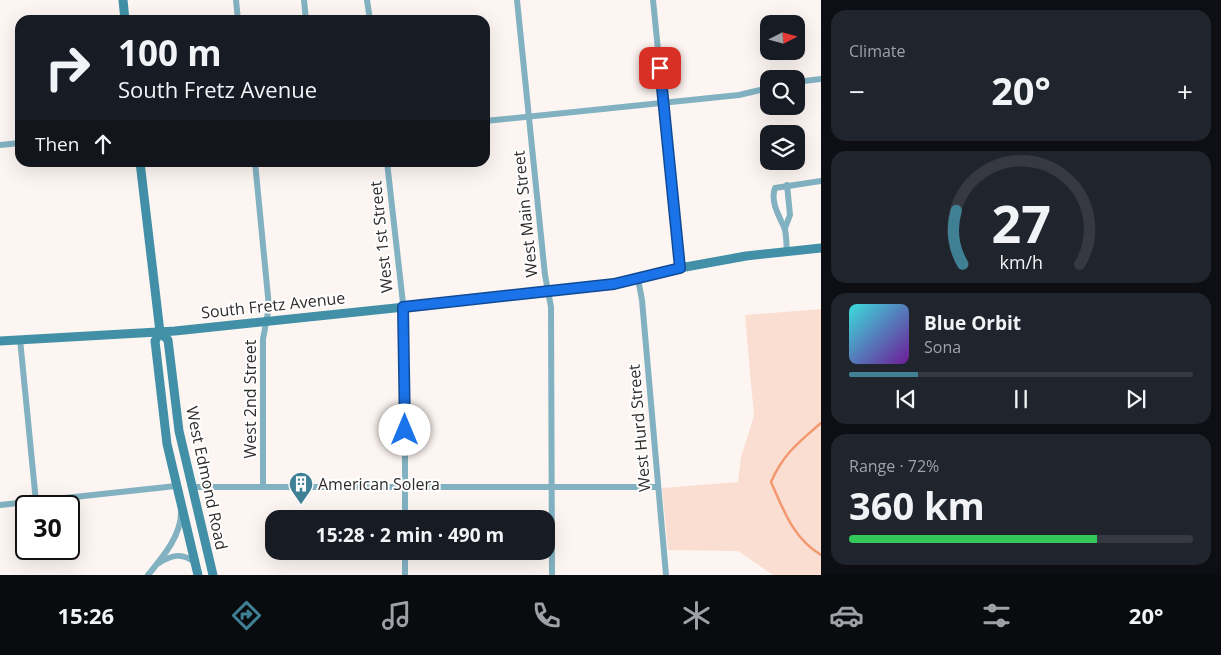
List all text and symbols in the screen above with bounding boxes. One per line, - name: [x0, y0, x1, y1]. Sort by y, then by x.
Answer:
- north arrow: [760, 15, 805, 60]
- map controls: [760, 15, 805, 170]
- text: 100 m: [118, 29, 222, 76]
- icon: right: [35, 35, 100, 100]
- text: Climate: [849, 40, 906, 62]
- pin: [639, 47, 681, 89]
- icon: arrive: [646, 54, 674, 82]
- text: 20°: [991, 64, 1051, 116]
- button: search: [760, 70, 805, 115]
- text: −: [849, 72, 865, 110]
- text: +: [1177, 72, 1193, 110]
- text: South Fretz Avenue: [118, 74, 317, 104]
- button: layers: [760, 125, 805, 170]
- icon: ahead: [89, 130, 117, 158]
- text: Then: [35, 131, 79, 157]
- street label: West Main Street: [507, 149, 543, 278]
- street label: West 1st Street: [364, 180, 398, 294]
- text: 27: [991, 187, 1051, 258]
- text: km/h: [999, 250, 1043, 274]
- street label: South Fretz Avenue: [200, 286, 346, 324]
- text: Blue Orbit: [924, 310, 1021, 336]
- text: Sona: [924, 336, 961, 358]
- street label: West 2nd Street: [239, 339, 261, 458]
- street label: West Hurd Street: [622, 363, 656, 493]
- icon: previous: [892, 385, 920, 413]
- icon: pause: [1007, 385, 1035, 413]
- icon: next: [1122, 385, 1150, 413]
- position arrow: [378, 403, 430, 455]
- street label: West Edmond Road: [181, 404, 233, 552]
- text: Range · 72%: [849, 455, 939, 477]
- building icon: American Solera: [288, 471, 314, 505]
- place label: American Solera: [318, 473, 440, 495]
- text: 360 km: [849, 479, 985, 531]
- speed limit sign: 30: [15, 495, 80, 560]
- text: 15:28 · 2 min · 490 m: [316, 522, 504, 548]
- icon: directions: [229, 598, 264, 633]
- icon: music: [379, 598, 414, 633]
- icon: phone: [529, 598, 564, 633]
- icon: climate: [679, 598, 714, 633]
- icon: car: [829, 598, 864, 633]
- icon: filters: [979, 598, 1014, 633]
- text: 15:26: [57, 600, 114, 630]
- text: 20°: [1129, 600, 1163, 630]

